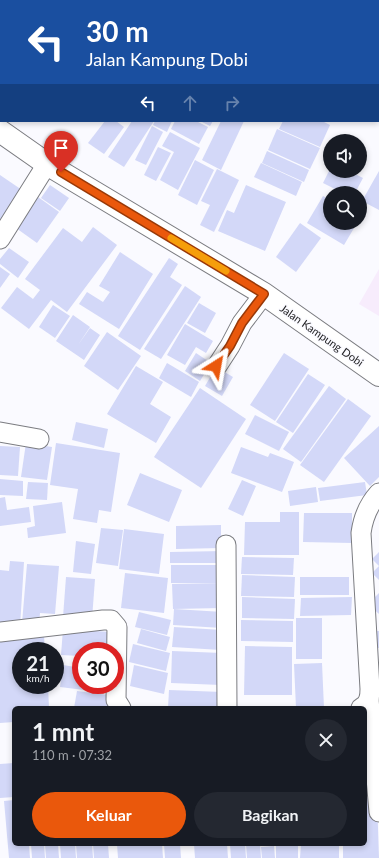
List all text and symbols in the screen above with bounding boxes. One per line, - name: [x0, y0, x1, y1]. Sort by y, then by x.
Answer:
- text: 30 m: [86, 14, 149, 48]
- icon: left: [20, 16, 72, 68]
- text: Jalan Kampung Dobi: [86, 48, 248, 70]
- icon: left: [137, 92, 159, 114]
- icon: ahead: [179, 92, 201, 114]
- icon: right: [221, 92, 243, 114]
- pin: [44, 131, 78, 172]
- map controls: [323, 134, 367, 230]
- button: sound: [323, 134, 367, 178]
- icon: arrive: [50, 137, 72, 159]
- button: search: [323, 186, 367, 230]
- street label: Jalan Kampung Dobi: [278, 301, 367, 369]
- position arrow: [195, 345, 237, 387]
- speed limit sign: 30: [72, 642, 124, 694]
- text: 21: [26, 651, 50, 675]
- text: km/h: [26, 672, 50, 684]
- text: 1 mnt: [32, 717, 94, 746]
- button: close: [305, 719, 347, 761]
- text: 110 m · 07:32: [32, 747, 112, 763]
- button: Keluar: [32, 792, 186, 838]
- button: Bagikan: [194, 792, 347, 838]

